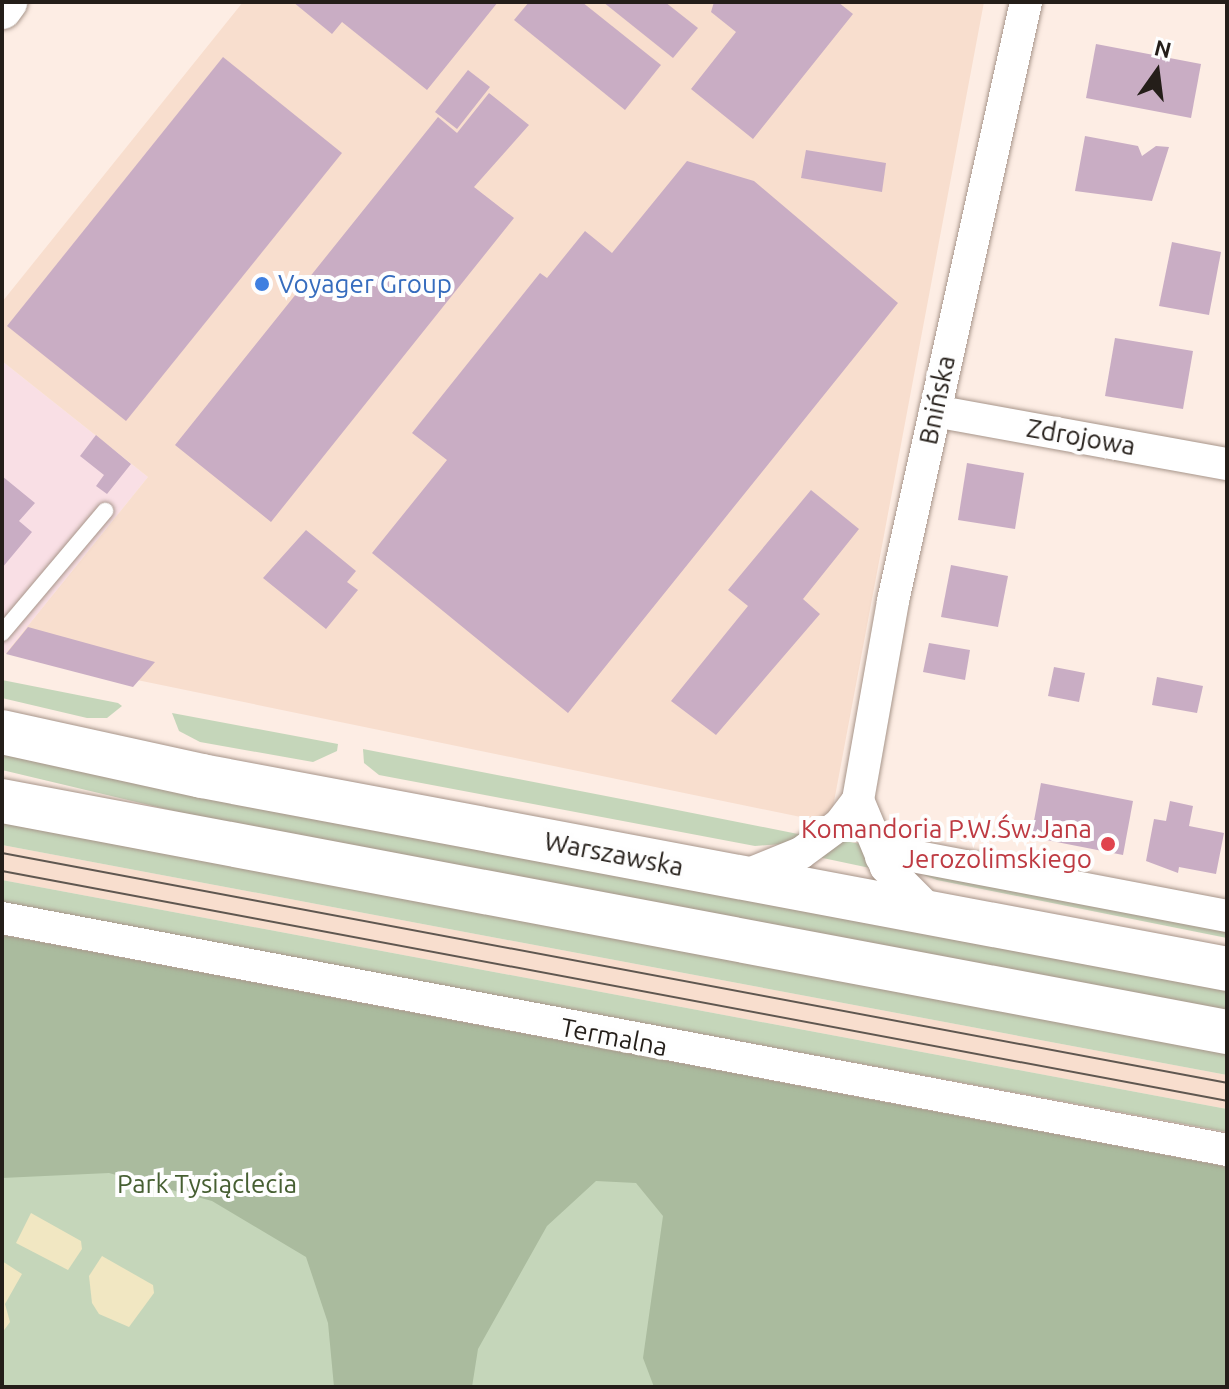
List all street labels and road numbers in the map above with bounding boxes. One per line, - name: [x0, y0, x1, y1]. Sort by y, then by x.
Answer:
- street label: Bnińska: [912, 353, 962, 447]
- street label: Zdrojowa: [1024, 412, 1138, 462]
- street label: Warszawska: [542, 825, 686, 883]
- street label: Termalna: [558, 1011, 670, 1063]

